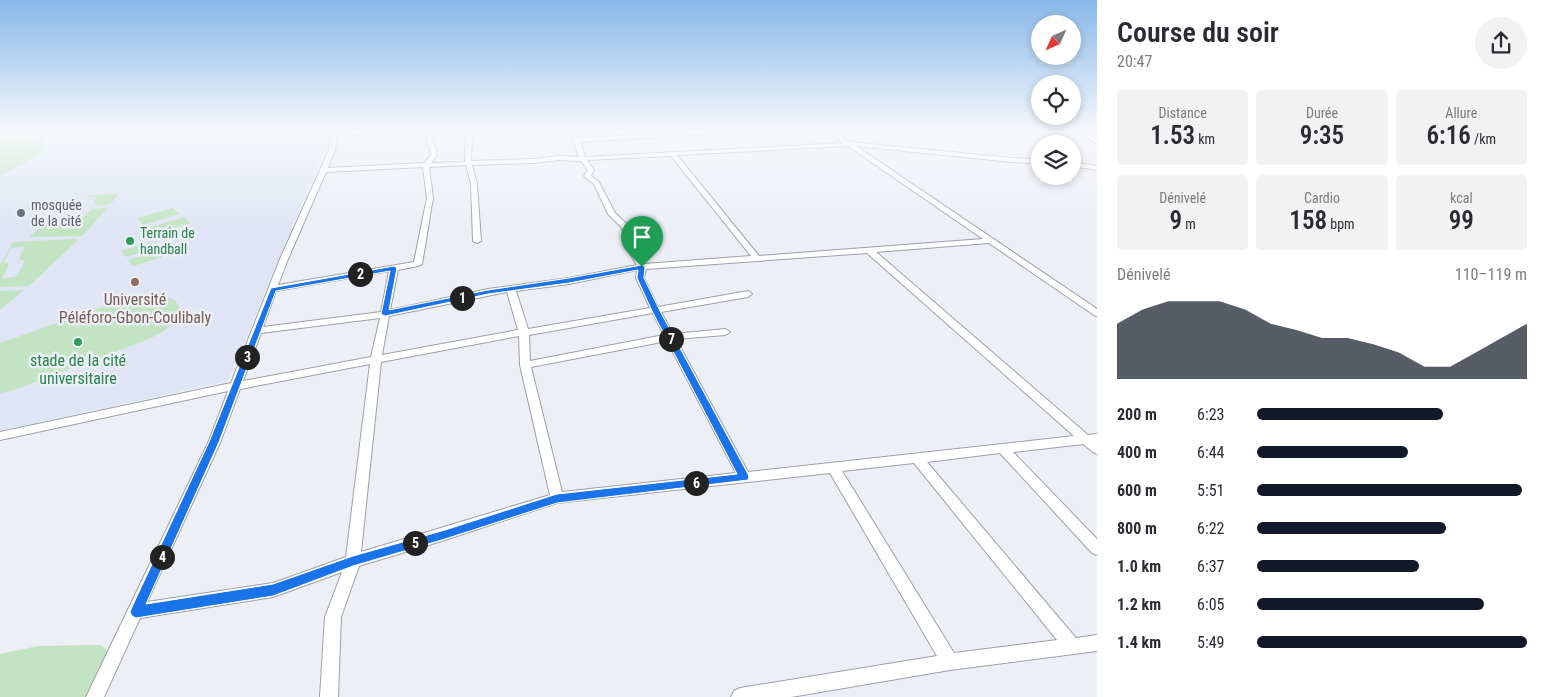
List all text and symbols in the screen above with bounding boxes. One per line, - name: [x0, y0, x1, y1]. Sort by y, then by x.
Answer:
- north arrow: [1031, 15, 1081, 65]
- map controls: [1031, 15, 1081, 185]
- text: Course du soir: [1117, 16, 1279, 49]
- button: share: [1475, 17, 1527, 69]
- text: 20:47: [1117, 52, 1152, 71]
- button: locate: [1031, 75, 1081, 125]
- text: Distance: [1159, 105, 1207, 121]
- text: Durée: [1306, 105, 1338, 121]
- text: Allure: [1445, 105, 1477, 121]
- text: 1.53: [1150, 121, 1195, 150]
- text: 9:35: [1300, 121, 1344, 150]
- text: 6:16: [1427, 121, 1471, 150]
- text: km: [1195, 131, 1215, 147]
- text: /km: [1471, 131, 1496, 147]
- button: layers: [1031, 135, 1081, 185]
- text: Dénivelé: [1159, 190, 1206, 206]
- text: Cardio: [1304, 190, 1340, 206]
- text: kcal: [1450, 190, 1473, 206]
- place label: mosquée de la cité: [31, 197, 82, 229]
- text: 9: [1169, 206, 1182, 235]
- text: 158: [1289, 206, 1327, 235]
- text: 99: [1449, 206, 1474, 235]
- marker: mosquée de la cité: [15, 207, 27, 219]
- pin: [621, 216, 663, 267]
- text: m: [1182, 216, 1196, 232]
- text: bpm: [1327, 216, 1355, 232]
- icon: arrive: [628, 223, 656, 251]
- place label: Terrain de handball: [140, 225, 195, 257]
- marker: Terrain de handball: [124, 235, 136, 247]
- pin: 2: [348, 262, 372, 286]
- text: Dénivelé: [1117, 265, 1170, 284]
- text: 110–119 m: [1455, 265, 1527, 284]
- text: 2: [357, 266, 364, 282]
- marker: Université Péléforo-Gbon-Coulibaly: [129, 276, 141, 288]
- pin: 1: [450, 286, 474, 310]
- place label: Université Péléforo-Gbon-Coulibaly: [59, 290, 212, 327]
- text: 1: [459, 290, 466, 306]
- pin: 7: [658, 326, 684, 352]
- text: 7: [668, 331, 675, 347]
- marker: stade de la cité universitaire: [72, 336, 84, 348]
- pin: 3: [234, 344, 260, 370]
- text: 3: [244, 349, 251, 365]
- place label: stade de la cité universitaire: [30, 351, 126, 388]
- text: 200 m: [1117, 405, 1157, 424]
- text: 6:23: [1197, 405, 1224, 424]
- text: 400 m: [1117, 443, 1157, 462]
- text: 6:44: [1197, 443, 1224, 462]
- pin: 6: [684, 470, 708, 496]
- text: 6: [693, 475, 700, 491]
- text: 600 m: [1117, 481, 1157, 500]
- text: 5:51: [1197, 481, 1224, 500]
- text: 800 m: [1117, 519, 1157, 538]
- text: 6:22: [1197, 519, 1224, 538]
- pin: 5: [402, 530, 428, 556]
- text: 5: [412, 535, 419, 551]
- pin: 4: [150, 544, 174, 570]
- text: 4: [159, 549, 166, 565]
- text: 1.0 km: [1117, 557, 1161, 576]
- text: 6:37: [1197, 557, 1224, 576]
- text: 1.2 km: [1117, 595, 1161, 614]
- text: 6:05: [1197, 595, 1224, 614]
- text: 1.4 km: [1117, 633, 1161, 652]
- text: 5:49: [1197, 633, 1224, 652]

